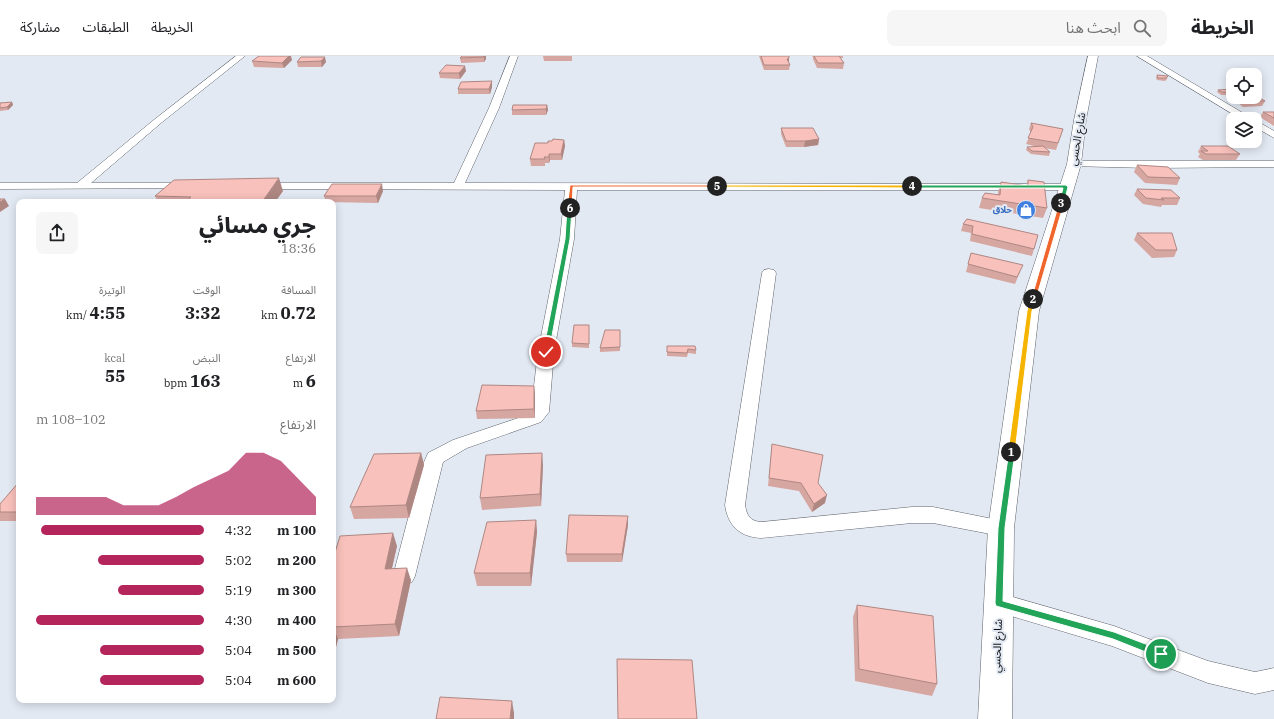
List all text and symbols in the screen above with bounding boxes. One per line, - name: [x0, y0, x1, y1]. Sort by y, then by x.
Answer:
- search box: [887, 10, 1167, 46]
- text: الخريطة: [1191, 15, 1254, 39]
- icon: search: [1131, 17, 1153, 39]
- text: مشاركة: [20, 18, 60, 36]
- text: الطبقات: [82, 18, 129, 36]
- text: الخريطة: [151, 18, 193, 36]
- text: ابحث هنا: [1066, 18, 1121, 37]
- map controls: [1226, 68, 1262, 148]
- button: locate: [1226, 68, 1262, 104]
- street label: شارع الحسي: [1065, 111, 1091, 167]
- button: layers: [1226, 112, 1262, 148]
- pin: 5: [707, 176, 727, 196]
- pin: 4: [902, 176, 922, 196]
- text: 5: [714, 179, 720, 193]
- text: 4: [909, 179, 915, 193]
- pin: 3: [1051, 193, 1071, 213]
- text: 3: [1058, 196, 1064, 210]
- pin: 6: [560, 198, 580, 218]
- shop icon: حلاق: [1015, 199, 1037, 221]
- text: 6: [567, 201, 573, 215]
- place label: حلاق: [993, 204, 1012, 215]
- text: جري مسائي: [199, 210, 316, 239]
- button: share: [36, 212, 78, 254]
- text: 18:36: [281, 240, 316, 257]
- text: الوتيرة: [99, 283, 125, 297]
- text: الوقت: [193, 283, 221, 297]
- text: المسافة: [281, 283, 316, 297]
- pin: 2: [1023, 289, 1043, 309]
- text: 2: [1030, 292, 1036, 306]
- text: 4:55: [90, 302, 125, 324]
- text: 3:32: [185, 302, 221, 324]
- text: 0.72: [281, 302, 316, 324]
- text: /km: [66, 308, 90, 322]
- text: km: [261, 308, 281, 322]
- pin: [529, 335, 563, 369]
- icon: check: [535, 341, 557, 363]
- text: kcal: [104, 351, 125, 365]
- text: النبض: [193, 351, 221, 365]
- text: الارتفاع: [286, 351, 316, 365]
- text: 55: [105, 365, 125, 387]
- text: 163: [190, 370, 221, 392]
- text: 6: [306, 370, 316, 392]
- text: bpm: [164, 376, 190, 390]
- text: m: [293, 376, 306, 390]
- text: 102–108 m: [36, 411, 106, 428]
- text: الارتفاع: [280, 416, 316, 433]
- pin: 1: [1001, 442, 1021, 462]
- text: 1: [1008, 445, 1014, 459]
- text: 4:32: [225, 522, 252, 539]
- text: 100 m: [277, 522, 316, 539]
- text: 5:02: [225, 552, 252, 569]
- text: 200 m: [277, 552, 316, 569]
- text: 5:19: [225, 582, 252, 599]
- text: 300 m: [277, 582, 316, 599]
- text: 4:30: [225, 612, 252, 629]
- text: 400 m: [277, 612, 316, 629]
- street label: شارع الحسي: [989, 618, 1008, 673]
- pin: [1144, 637, 1178, 671]
- text: 5:04: [225, 642, 252, 659]
- text: 500 m: [277, 642, 316, 659]
- icon: arrive: [1150, 643, 1172, 665]
- text: 5:04: [225, 672, 252, 689]
- text: 600 m: [277, 672, 316, 689]

